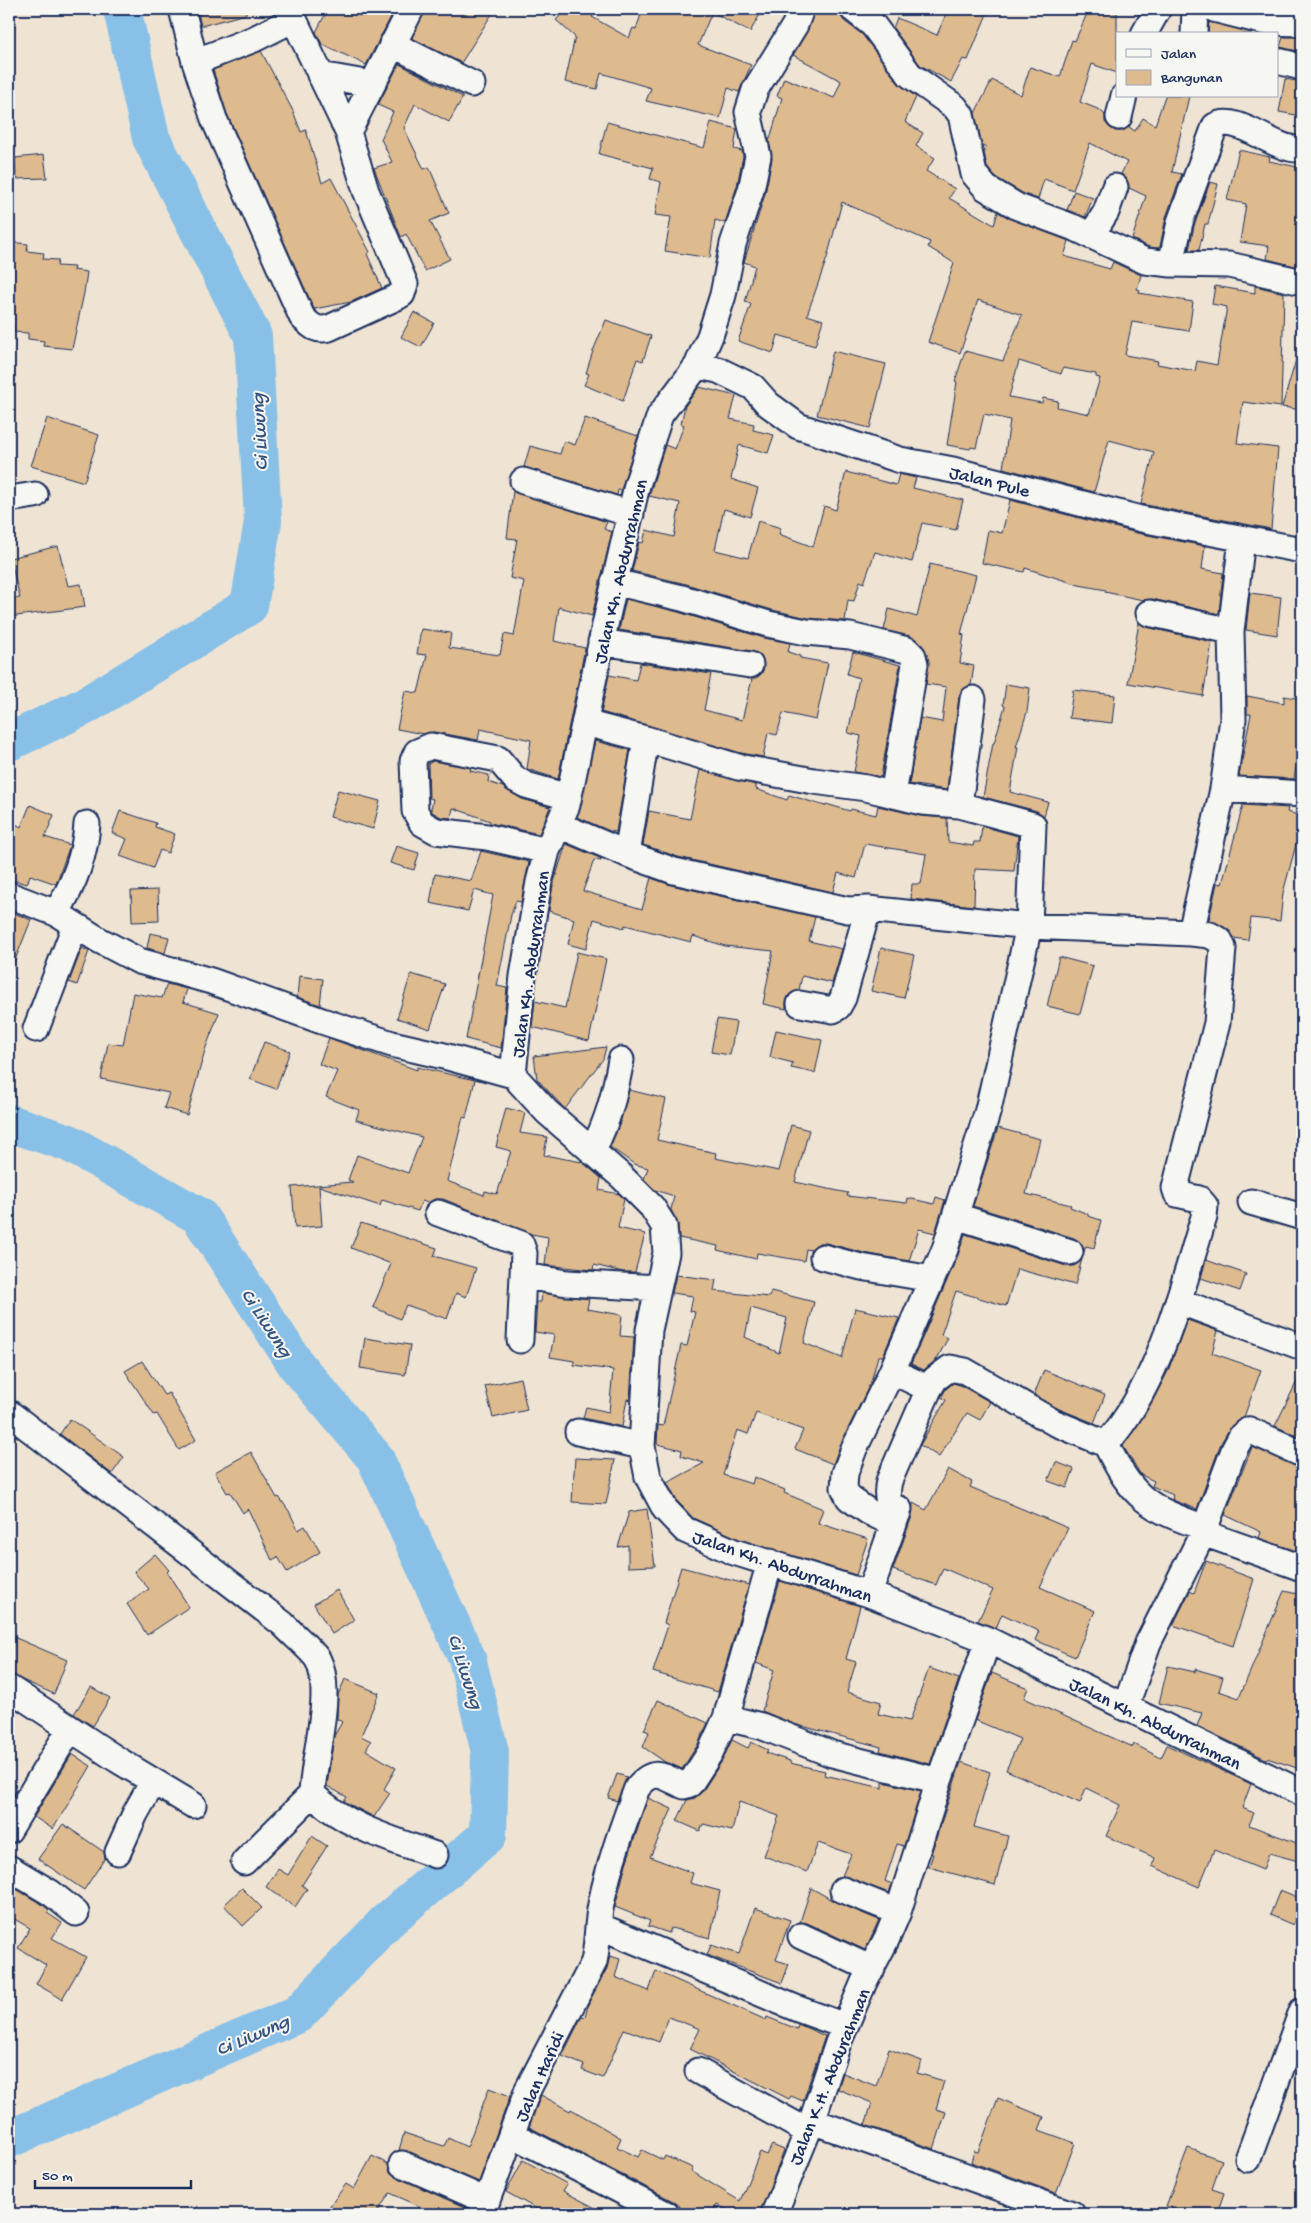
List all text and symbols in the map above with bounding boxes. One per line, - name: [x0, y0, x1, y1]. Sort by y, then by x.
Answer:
- legend: [1116, 32, 1278, 98]
- text: Jalan: [1161, 46, 1196, 64]
- text: Bangunan: [1160, 70, 1222, 88]
- water label: Ci Liwung: [248, 391, 275, 471]
- street label: Jalan Pule: [946, 462, 1032, 505]
- street label: Jalan Kh. Abdurrahman: [590, 477, 655, 666]
- street label: Jalan Kh. Abdurrahman: [508, 870, 557, 1059]
- water label: Ci Liwung: [234, 1285, 297, 1364]
- street label: Jalan Kh. Abdurrahman: [689, 1527, 875, 1610]
- water label: Ci Liwung: [441, 1632, 487, 1714]
- street label: Jalan Kh. Abdurrahman: [1065, 1673, 1244, 1777]
- street label: Jalan K.H. Abdurahman: [785, 1986, 877, 2169]
- water label: Ci Liwung: [213, 2011, 295, 2063]
- street label: Jalan Haridi: [511, 2029, 571, 2126]
- scale bar: [35, 2158, 191, 2190]
- text: 50 m: [42, 2168, 73, 2186]

